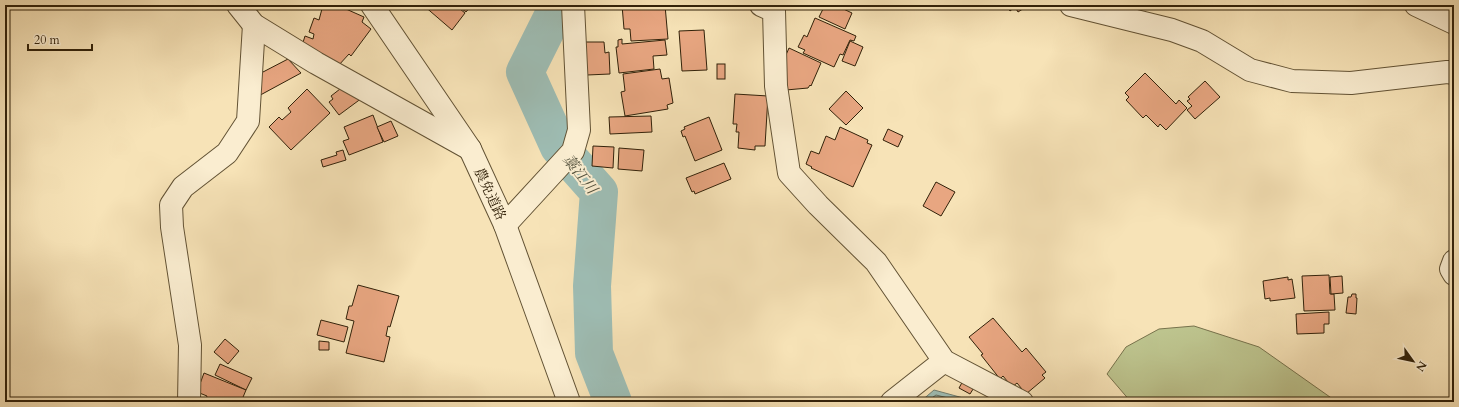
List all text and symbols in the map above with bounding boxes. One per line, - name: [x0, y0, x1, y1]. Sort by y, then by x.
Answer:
- scale bar: [28, 26, 92, 52]
- text: 20 m: [34, 32, 61, 48]
- water label: 藁江川: [558, 150, 603, 199]
- street label: 農免道路: [470, 165, 510, 223]
- north arrow: [1393, 341, 1433, 381]
- text: N: [1412, 358, 1430, 375]

